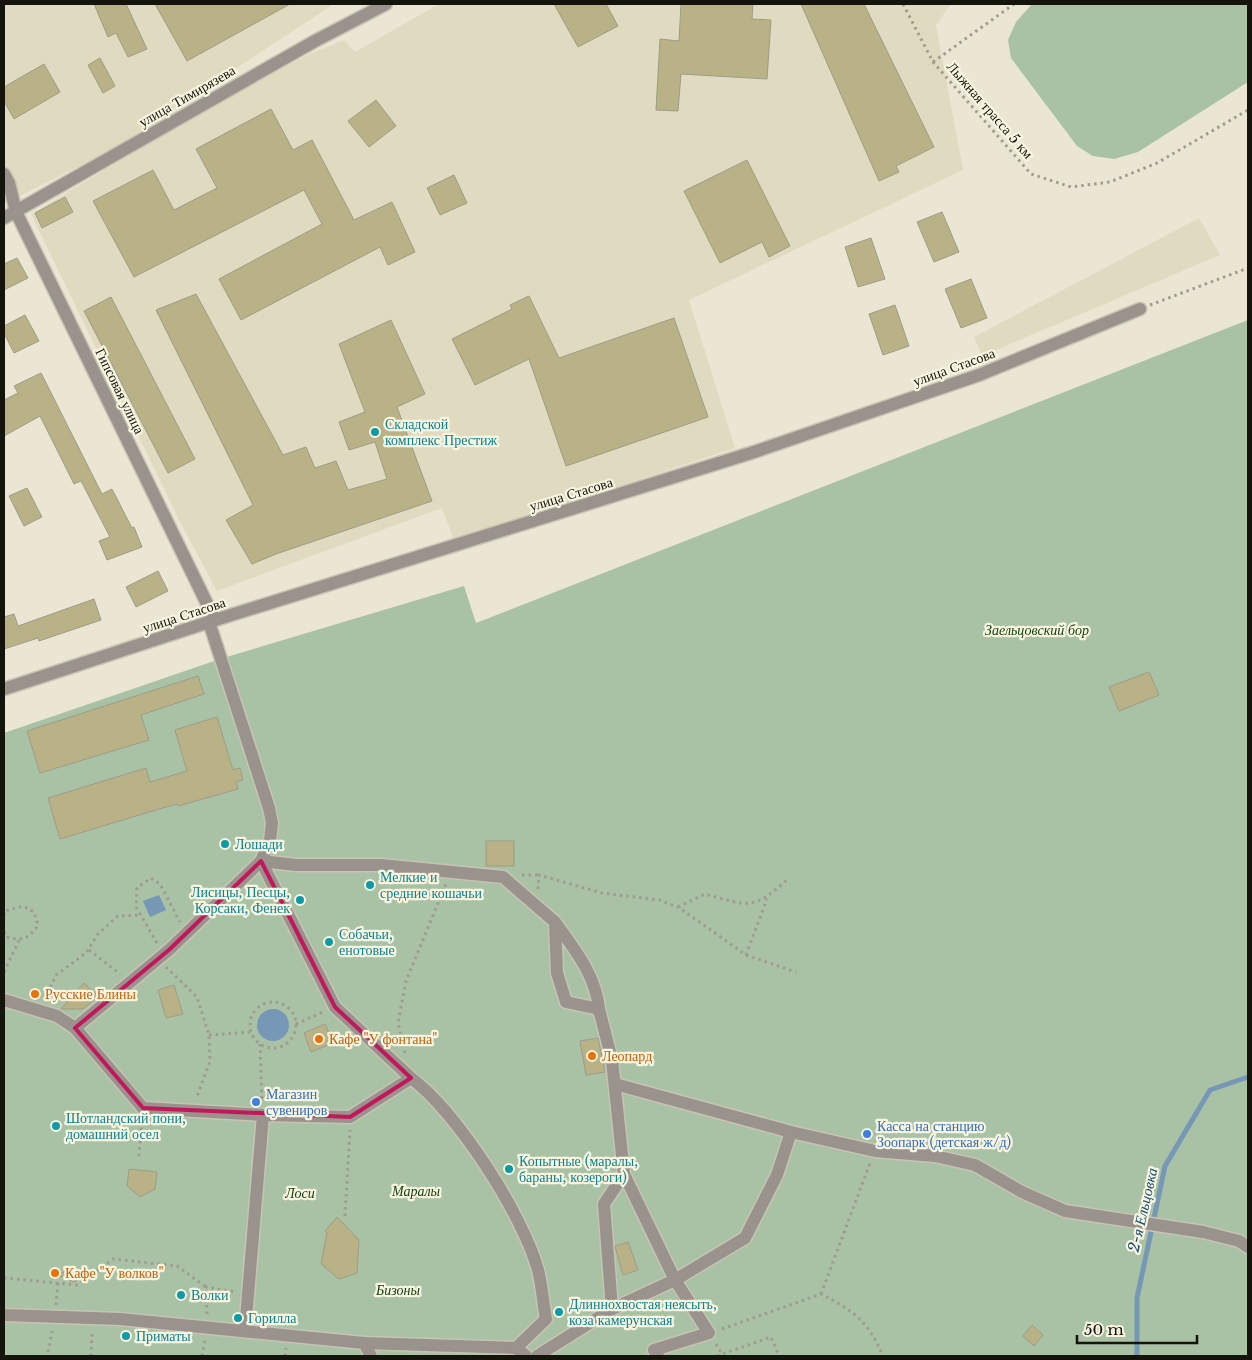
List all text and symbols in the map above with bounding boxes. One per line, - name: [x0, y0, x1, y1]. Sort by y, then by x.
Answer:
- street label: Лыжная трасса 5 км: [943, 58, 1037, 162]
- street label: улица Тимирязева: [136, 61, 239, 131]
- street label: улица Стасова: [910, 344, 998, 390]
- street label: Гипсовая улица: [91, 345, 149, 438]
- place label: Складской комплекс Престиж: [385, 415, 498, 449]
- marker: Складской комплекс Престиж: [369, 426, 381, 438]
- street label: улица Стасова: [527, 473, 616, 515]
- street label: улица Стасова: [140, 593, 228, 637]
- park label: Заельцовский бор: [985, 621, 1089, 639]
- place label: Лошади: [235, 835, 283, 853]
- marker: Лошади: [219, 838, 231, 850]
- place label: Мелкие и средние кошачьи: [380, 868, 483, 902]
- marker: Мелкие и средние кошачьи: [364, 879, 376, 891]
- place label: Лисицы, Песцы, Корсаки, Фенек: [191, 883, 290, 917]
- marker: Лисицы, Песцы, Корсаки, Фенек: [294, 894, 306, 906]
- place label: Собачьи, енотовые: [339, 925, 395, 959]
- marker: Собачьи, енотовые: [323, 936, 335, 948]
- place label: Русские Блины: [45, 985, 137, 1003]
- marker: Русские Блины: [29, 988, 41, 1000]
- place label: Кафе "У фонтана": [329, 1030, 437, 1048]
- marker: Кафе "У фонтана": [313, 1033, 325, 1045]
- place label: Леопард: [602, 1047, 652, 1065]
- marker: Леопард: [586, 1050, 598, 1062]
- place label: Магазин сувениров: [266, 1085, 328, 1119]
- marker: Магазин сувениров: [250, 1096, 262, 1108]
- place label: Шотландский пони, домашний осел: [66, 1109, 186, 1143]
- place label: Касса на станцию Зоопарк (детская ж/д): [877, 1117, 1011, 1151]
- marker: Шотландский пони, домашний осел: [50, 1120, 62, 1132]
- marker: Касса на станцию Зоопарк (детская ж/д): [861, 1128, 873, 1140]
- place label: Копытные (маралы, бараны, козероги): [519, 1152, 638, 1186]
- marker: Копытные (маралы, бараны, козероги): [503, 1163, 515, 1175]
- water label: 2-я Ельцовка: [1124, 1166, 1161, 1254]
- park label: Маралы: [391, 1182, 440, 1200]
- park label: Лоси: [284, 1184, 315, 1202]
- place label: Кафе "У волков": [65, 1264, 164, 1282]
- marker: Кафе "У волков": [49, 1267, 61, 1279]
- park label: Бизоны: [375, 1281, 420, 1299]
- place label: Волки: [191, 1286, 229, 1304]
- marker: Волки: [175, 1289, 187, 1301]
- place label: Длиннохвостая неясыть, коза камерунская: [569, 1295, 717, 1329]
- marker: Длиннохвостая неясыть, коза камерунская: [553, 1306, 565, 1318]
- place label: Горилла: [248, 1309, 297, 1327]
- marker: Горилла: [232, 1312, 244, 1324]
- scale bar: [1077, 1312, 1197, 1344]
- text: 50 m: [1084, 1320, 1124, 1339]
- place label: Приматы: [136, 1327, 191, 1345]
- marker: Приматы: [120, 1330, 132, 1342]

